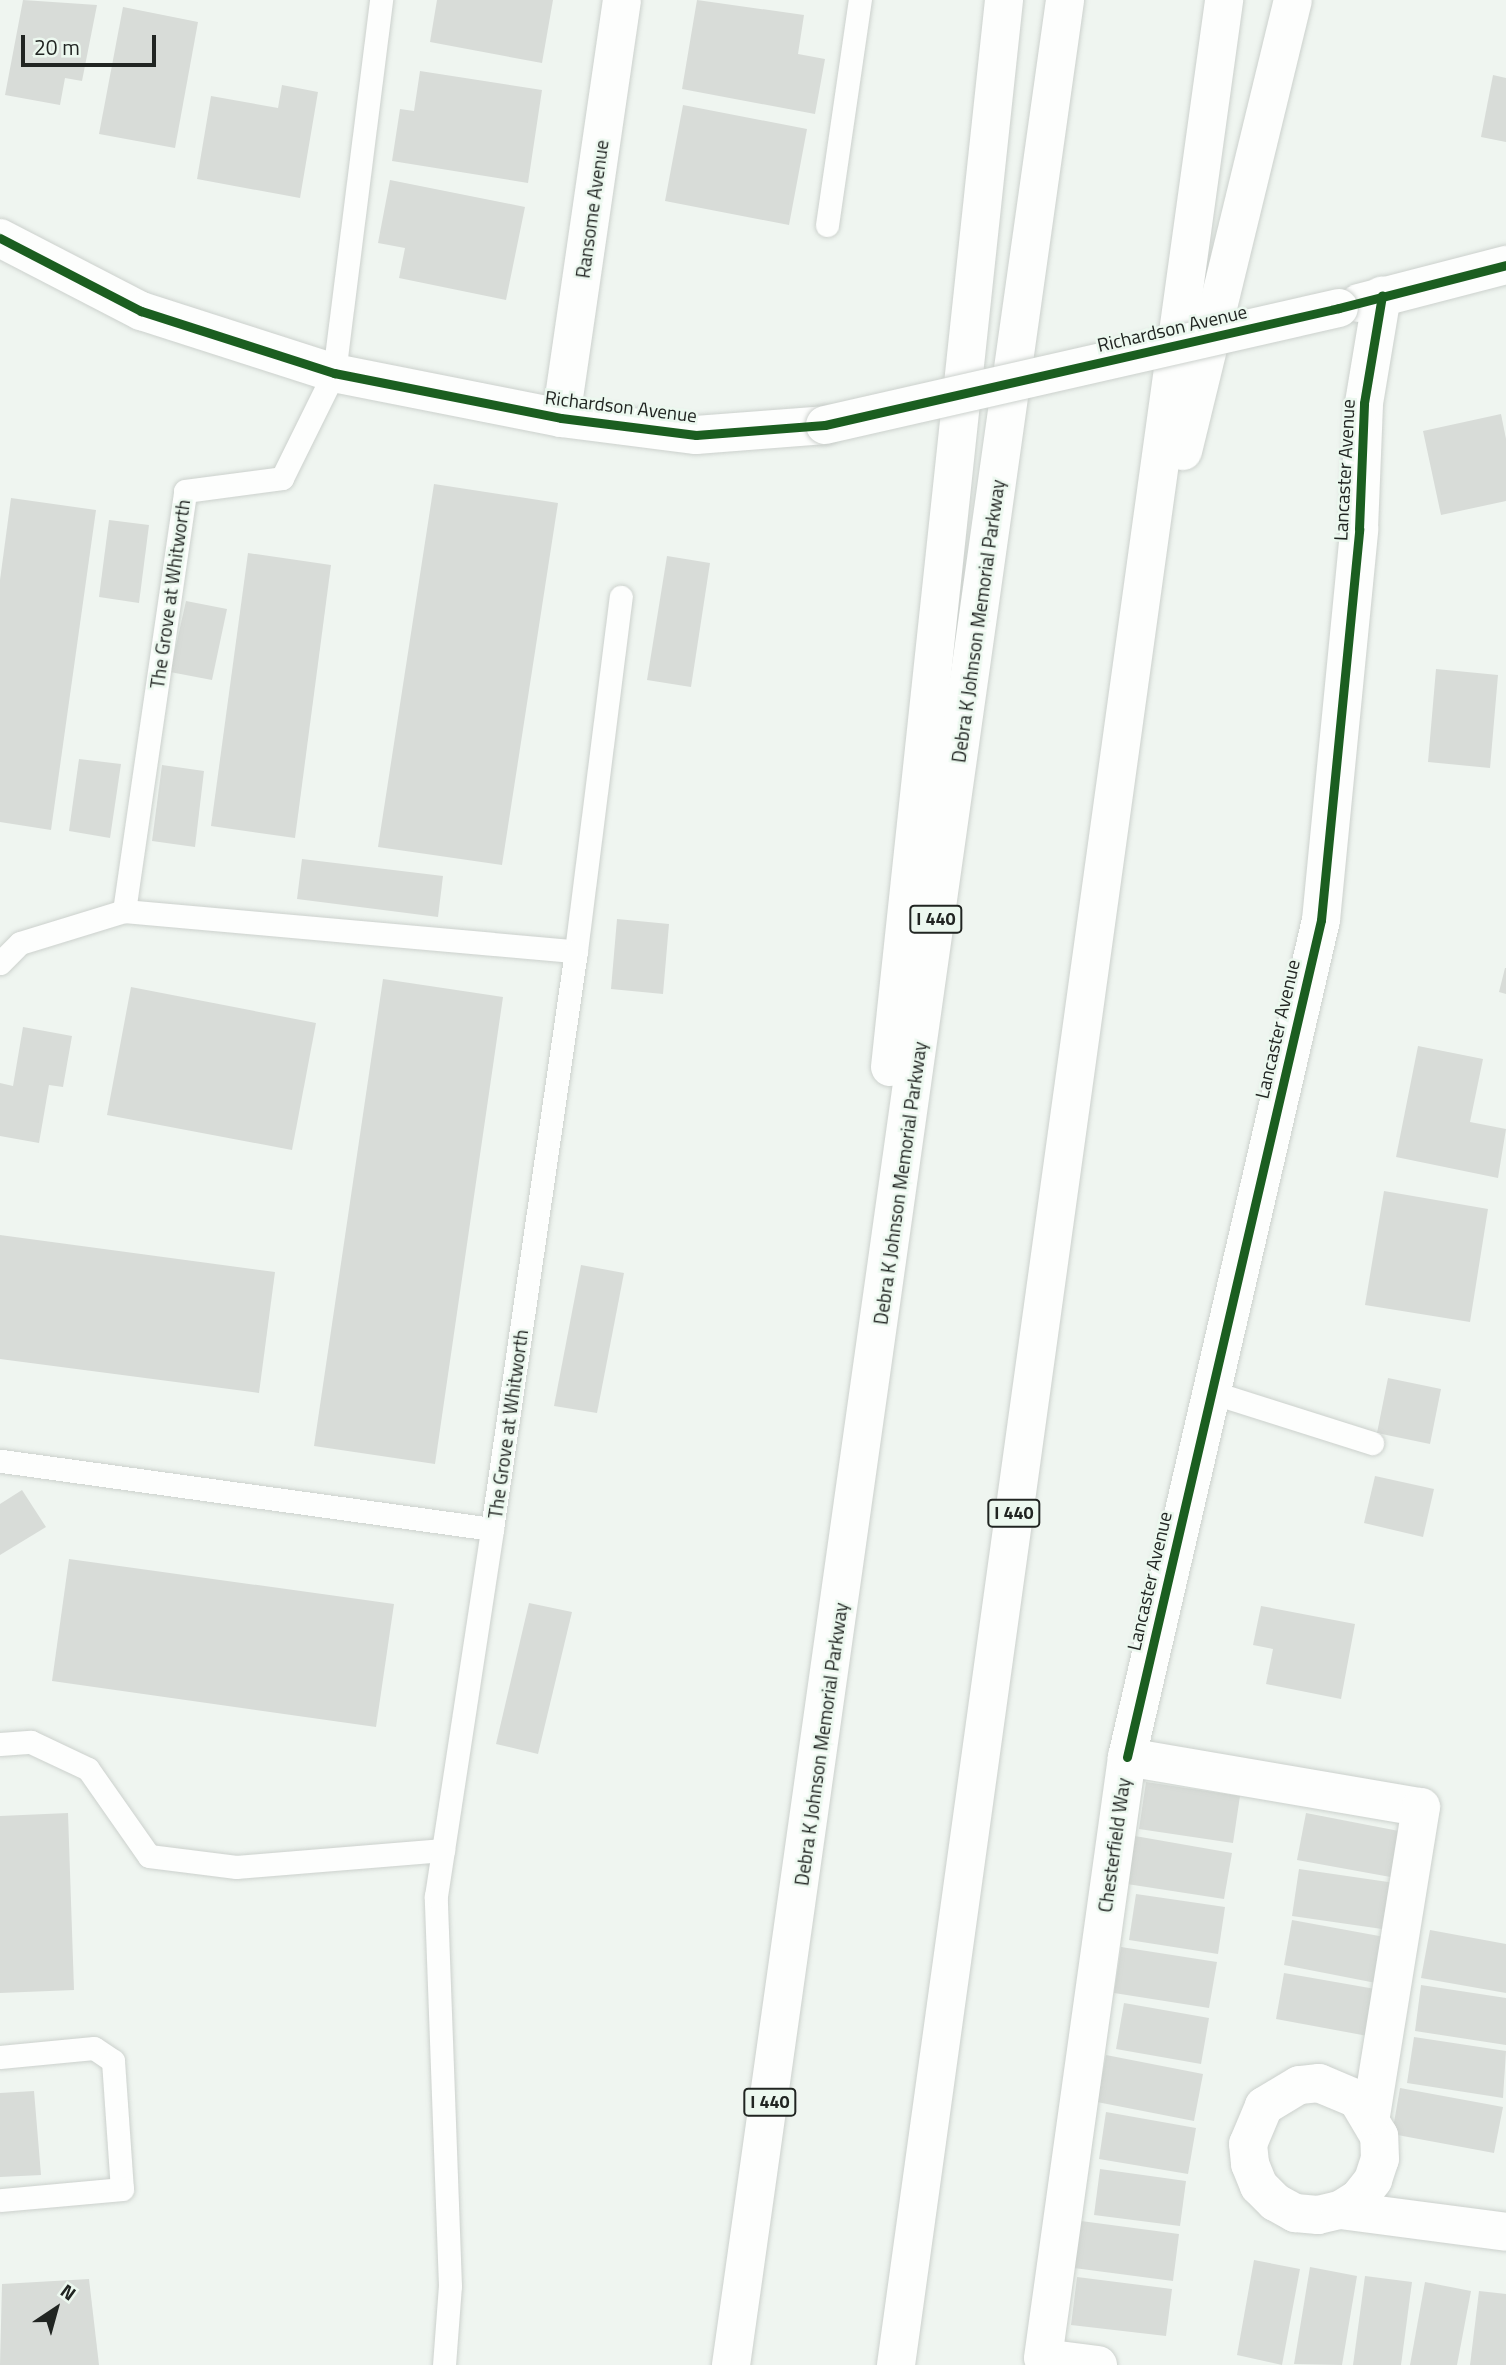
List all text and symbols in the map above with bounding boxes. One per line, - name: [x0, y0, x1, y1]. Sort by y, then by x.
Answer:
- scale bar: [24, 21, 159, 65]
- text: 20 m: [34, 31, 80, 63]
- street label: Ransome Avenue: [571, 138, 613, 280]
- street label: Richardson Avenue: [1095, 300, 1249, 356]
- street label: Richardson Avenue: [544, 385, 698, 427]
- street label: Lancaster Avenue: [1329, 399, 1359, 541]
- street label: Debra K Johnson Memorial Parkway: [947, 478, 1009, 764]
- street label: The Grove at Whitworth: [145, 498, 195, 690]
- road number: I 440: [908, 904, 964, 934]
- street label: Lancaster Avenue: [1250, 957, 1304, 1101]
- street label: Debra K Johnson Memorial Parkway: [869, 1040, 931, 1326]
- street label: The Grove at Whitworth: [483, 1328, 533, 1520]
- road number: I 440: [986, 1498, 1042, 1528]
- street label: Lancaster Avenue: [1122, 1509, 1176, 1653]
- street label: Debra K Johnson Memorial Parkway: [790, 1601, 852, 1887]
- street label: Chesterfield Way: [1093, 1776, 1135, 1914]
- road number: I 440: [742, 2088, 798, 2116]
- north arrow: [21, 2274, 91, 2344]
- text: N: [55, 2276, 82, 2307]

